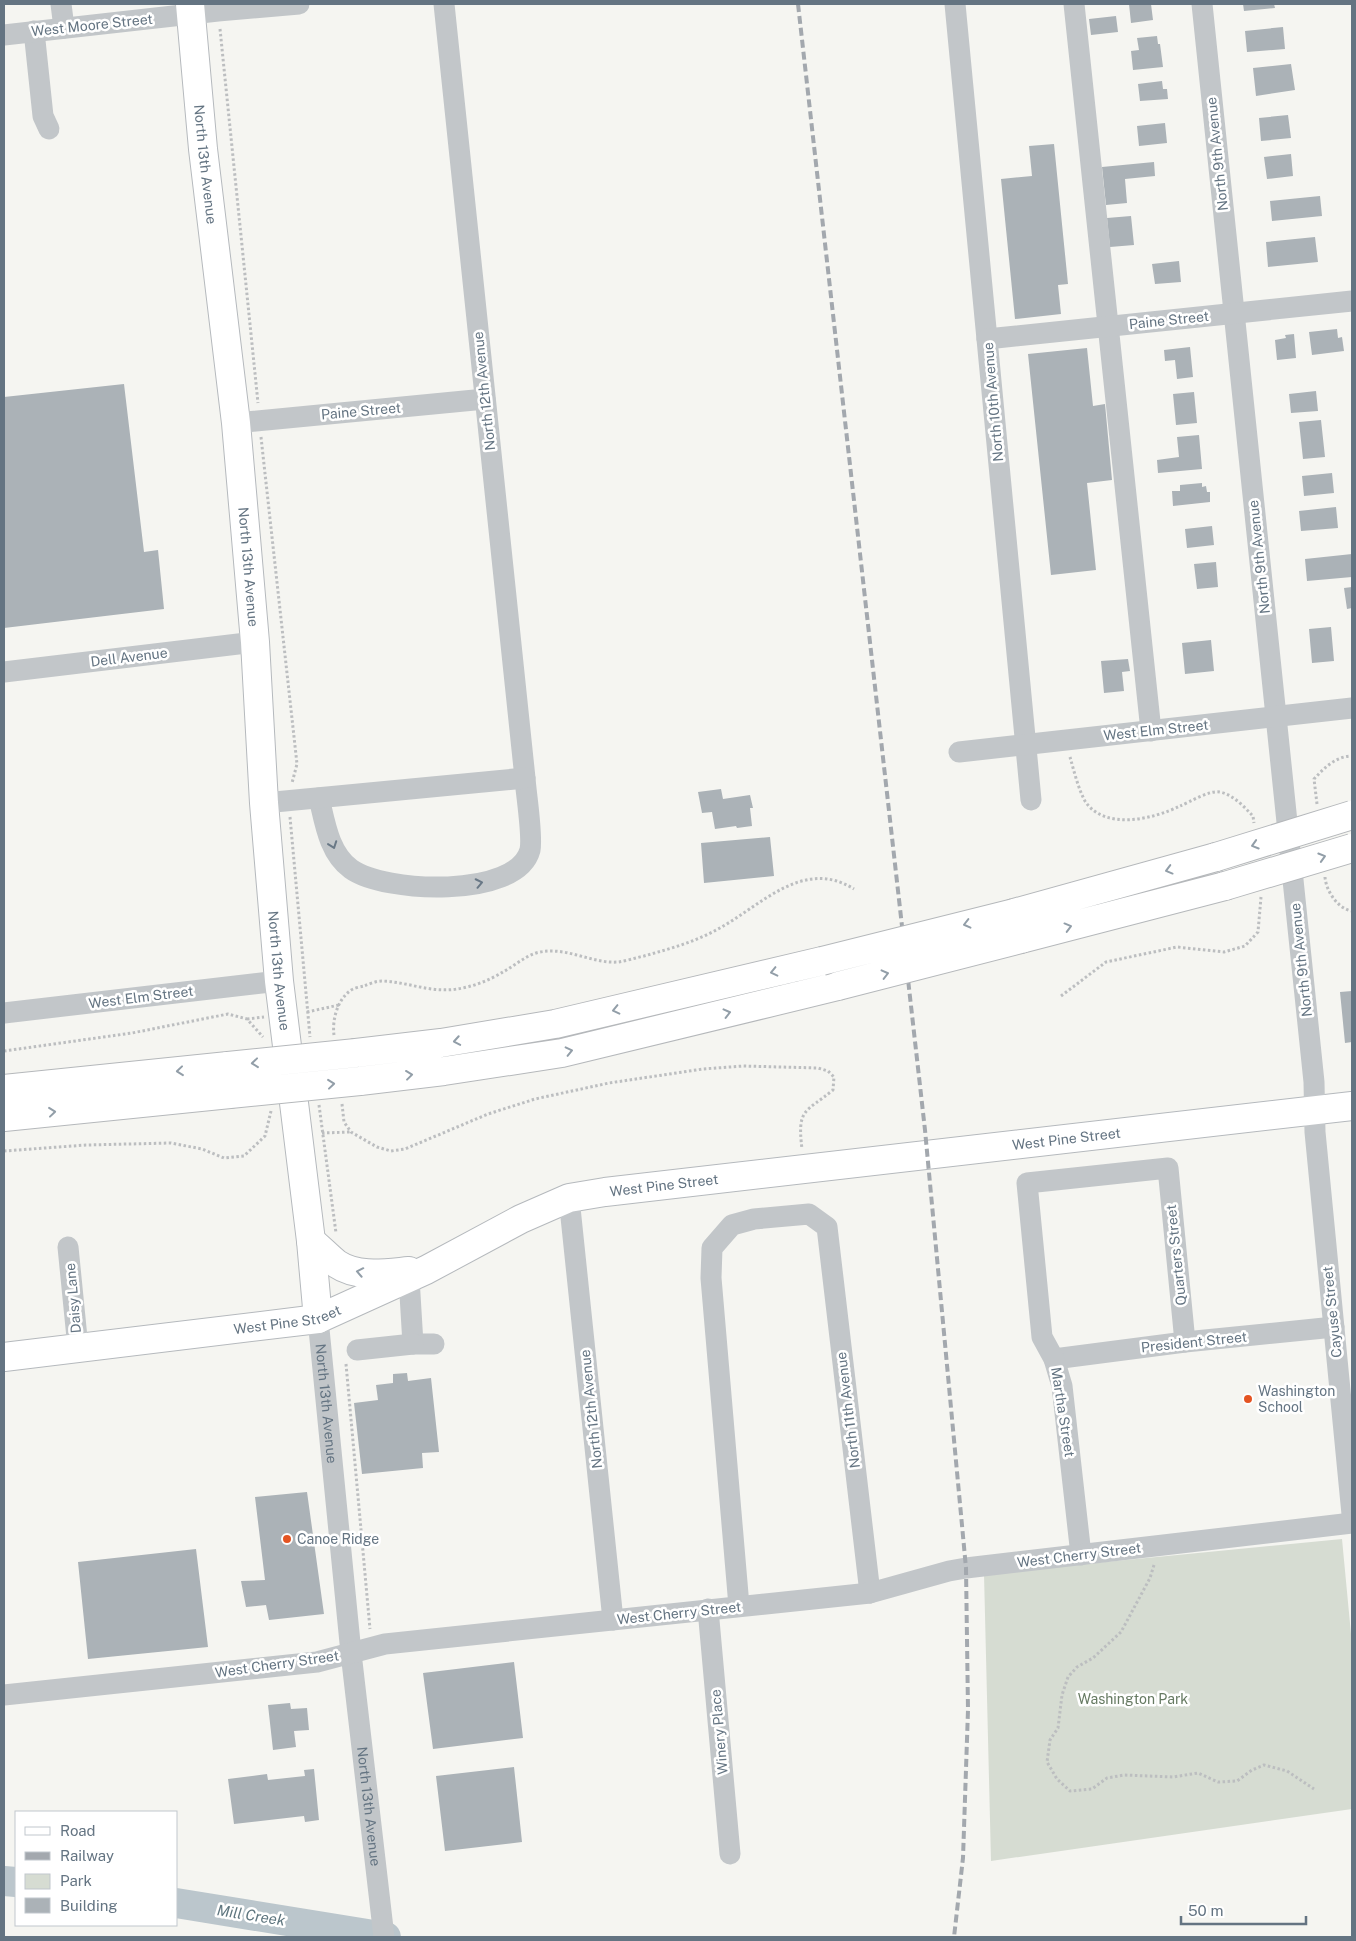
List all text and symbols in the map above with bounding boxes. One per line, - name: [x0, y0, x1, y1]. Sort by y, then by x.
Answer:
- street label: West Moore Street: [30, 11, 154, 39]
- street label: North 9th Avenue: [1203, 96, 1231, 212]
- street label: North 13th Avenue: [191, 104, 220, 225]
- street label: Paine Street: [1128, 308, 1210, 332]
- street label: North 12th Avenue: [470, 331, 498, 451]
- street label: North 10th Avenue: [980, 342, 1006, 462]
- street label: Paine Street: [320, 400, 402, 422]
- street label: North 9th Avenue: [1245, 499, 1273, 615]
- street label: North 13th Avenue: [235, 506, 262, 628]
- street label: Dell Avenue: [90, 644, 168, 670]
- street label: West Elm Street: [1103, 717, 1209, 743]
- one-way arrow: [327, 840, 337, 849]
- one-way arrow: [1252, 840, 1260, 850]
- one-way arrow: [1317, 853, 1325, 863]
- one-way arrow: [1165, 864, 1174, 875]
- one-way arrow: [475, 878, 483, 889]
- street label: North 9th Avenue: [1287, 902, 1315, 1018]
- street label: North 13th Avenue: [265, 910, 293, 1032]
- one-way arrow: [963, 919, 971, 929]
- one-way arrow: [1063, 922, 1072, 933]
- one-way arrow: [770, 966, 779, 977]
- one-way arrow: [881, 969, 889, 980]
- street label: West Elm Street: [88, 983, 194, 1011]
- one-way arrow: [612, 1004, 620, 1015]
- one-way arrow: [723, 1008, 732, 1019]
- one-way arrow: [452, 1035, 461, 1045]
- one-way arrow: [565, 1046, 574, 1057]
- one-way arrow: [251, 1057, 259, 1068]
- one-way arrow: [175, 1065, 183, 1076]
- one-way arrow: [405, 1070, 413, 1081]
- one-way arrow: [327, 1079, 335, 1090]
- one-way arrow: [49, 1107, 57, 1118]
- street label: West Pine Street: [1011, 1125, 1121, 1153]
- street label: West Pine Street: [609, 1171, 719, 1199]
- street label: Quarters Street: [1163, 1204, 1189, 1306]
- street label: Daisy Lane: [62, 1262, 84, 1334]
- street label: Cayuse Street: [1319, 1265, 1345, 1359]
- one-way arrow: [356, 1267, 364, 1277]
- street label: West Pine Street: [233, 1302, 343, 1337]
- street label: President Street: [1140, 1328, 1248, 1356]
- street label: North 13th Avenue: [312, 1343, 340, 1464]
- street label: North 12th Avenue: [577, 1349, 605, 1469]
- street label: North 11th Avenue: [833, 1351, 863, 1469]
- street label: Martha Street: [1048, 1366, 1078, 1458]
- place label: Washington School: [1258, 1383, 1335, 1415]
- marker: Washington School: [1242, 1393, 1254, 1405]
- place label: Canoe Ridge: [297, 1531, 379, 1547]
- marker: Canoe Ridge: [281, 1533, 293, 1545]
- street label: West Cherry Street: [1016, 1539, 1142, 1571]
- street label: West Cherry Street: [616, 1599, 742, 1627]
- street label: West Cherry Street: [214, 1647, 340, 1681]
- street label: Winery Place: [707, 1689, 731, 1775]
- park label: Washington Park: [1078, 1691, 1188, 1707]
- street label: North 13th Avenue: [354, 1746, 384, 1867]
- legend: [15, 1811, 178, 1926]
- text: Road: [60, 1822, 96, 1839]
- text: Railway: [60, 1847, 114, 1864]
- text: Park: [60, 1872, 92, 1889]
- scale bar: [1181, 1894, 1306, 1926]
- text: Building: [60, 1897, 118, 1914]
- water label: Mill Creek: [216, 1901, 287, 1929]
- text: 50 m: [1188, 1902, 1223, 1919]

